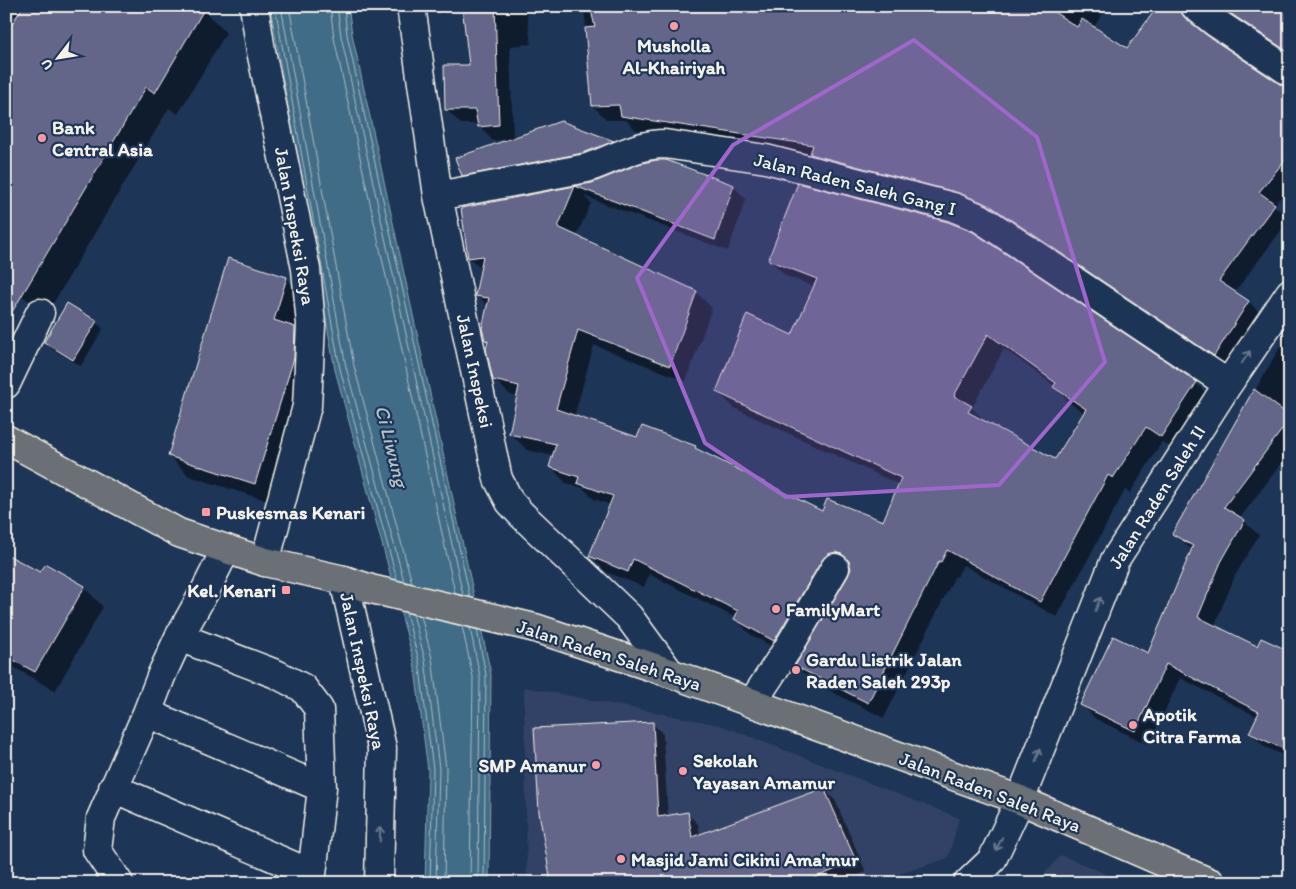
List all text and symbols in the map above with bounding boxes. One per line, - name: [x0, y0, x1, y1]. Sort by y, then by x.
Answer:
- marker: Musholla Al-Khairiyah: [668, 20, 680, 32]
- north arrow: [32, 32, 82, 82]
- place label: Musholla Al-Khairiyah: [622, 34, 726, 79]
- text: U: [38, 56, 57, 73]
- place label: Bank Central Asia: [52, 116, 154, 161]
- marker: Bank Central Asia: [36, 132, 48, 144]
- street label: Jalan Inspeksi Raya: [270, 145, 320, 307]
- street label: Jalan Raden Saleh Gang I: [751, 148, 959, 220]
- street label: Jalan Inspeksi: [452, 312, 498, 430]
- one-way arrow: [1241, 351, 1251, 365]
- water label: Ci Liwung: [370, 403, 414, 492]
- street label: Jalan Raden Saleh II: [1104, 421, 1210, 573]
- place label: Puskesmas Kenari: [216, 501, 365, 524]
- marker: Puskesmas Kenari: [200, 506, 212, 518]
- place label: Kel. Kenari: [187, 579, 276, 602]
- marker: Kel. Kenari: [280, 584, 292, 596]
- street label: Jalan Inspeksi Raya: [335, 590, 391, 752]
- one-way arrow: [1093, 597, 1103, 612]
- place label: FamilyMart: [786, 598, 881, 621]
- marker: FamilyMart: [770, 603, 782, 615]
- street label: Jalan Raden Saleh Raya: [514, 614, 704, 696]
- place label: Gardu Listrik Jalan Raden Saleh 293p: [806, 648, 963, 693]
- marker: Gardu Listrik Jalan Raden Saleh 293p: [790, 664, 802, 676]
- place label: Apotik Citra Farma: [1142, 703, 1242, 748]
- marker: Apotik Citra Farma: [1127, 719, 1139, 731]
- street label: Jalan Raden Saleh Raya: [896, 747, 1084, 837]
- one-way arrow: [1034, 748, 1043, 763]
- place label: Sekolah Yayasan Amamur: [692, 749, 836, 794]
- place label: SMP Amanur: [479, 754, 586, 777]
- marker: SMP Amanur: [590, 759, 602, 771]
- marker: Sekolah Yayasan Amamur: [677, 765, 689, 777]
- one-way arrow: [375, 826, 385, 842]
- one-way arrow: [994, 837, 1004, 852]
- place label: Masjid Jami Cikini Ama'mur: [631, 848, 859, 871]
- marker: Masjid Jami Cikini Ama'mur: [615, 853, 627, 865]

